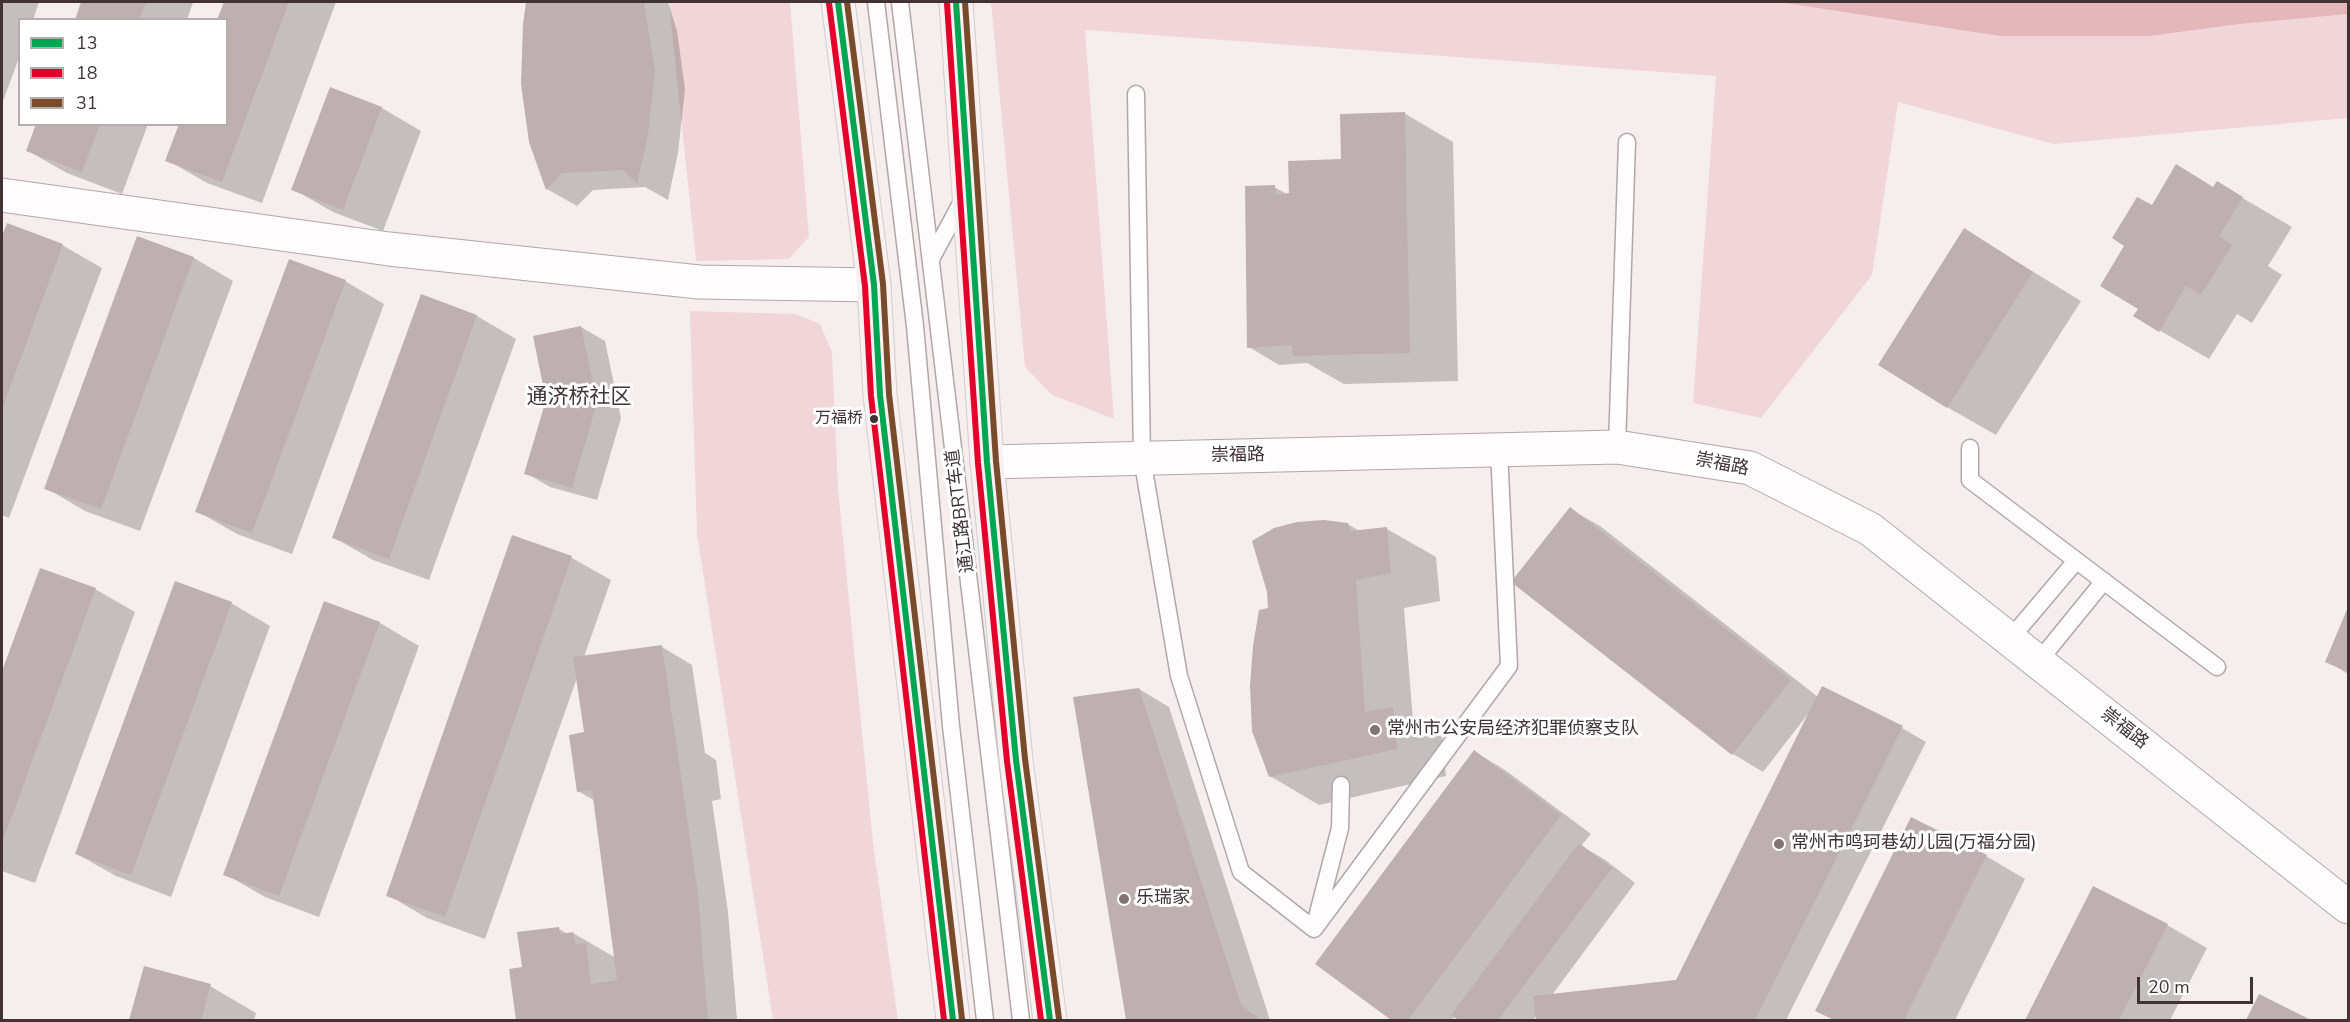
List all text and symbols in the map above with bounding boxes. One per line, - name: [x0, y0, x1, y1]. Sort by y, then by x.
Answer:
- legend: [18, 18, 228, 126]
- text: 13: [76, 31, 98, 55]
- text: 18: [76, 61, 98, 85]
- text: 31: [76, 91, 98, 115]
- district label: 通济桥社区: [527, 385, 631, 411]
- place label: 万福桥: [815, 409, 863, 429]
- marker: 万福桥: [868, 413, 880, 425]
- street label: 崇福路: [1211, 445, 1265, 467]
- street label: 通江路BRT车道: [943, 448, 979, 574]
- street label: 崇福路: [1693, 449, 1751, 481]
- street label: 崇福路: [2096, 704, 2152, 754]
- place label: 常州市公安局经济犯罪侦察支队: [1387, 719, 1639, 741]
- marker: 常州市公安局经济犯罪侦察支队: [1368, 723, 1382, 737]
- place label: 常州市鸣珂巷幼儿园(万福分园): [1791, 833, 2036, 855]
- marker: 常州市鸣珂巷幼儿园(万福分园): [1772, 837, 1786, 851]
- place label: 乐瑞家: [1136, 888, 1190, 910]
- marker: 乐瑞家: [1117, 892, 1131, 906]
- scale bar: [2140, 965, 2256, 1003]
- text: 20 m: [2148, 975, 2190, 999]

